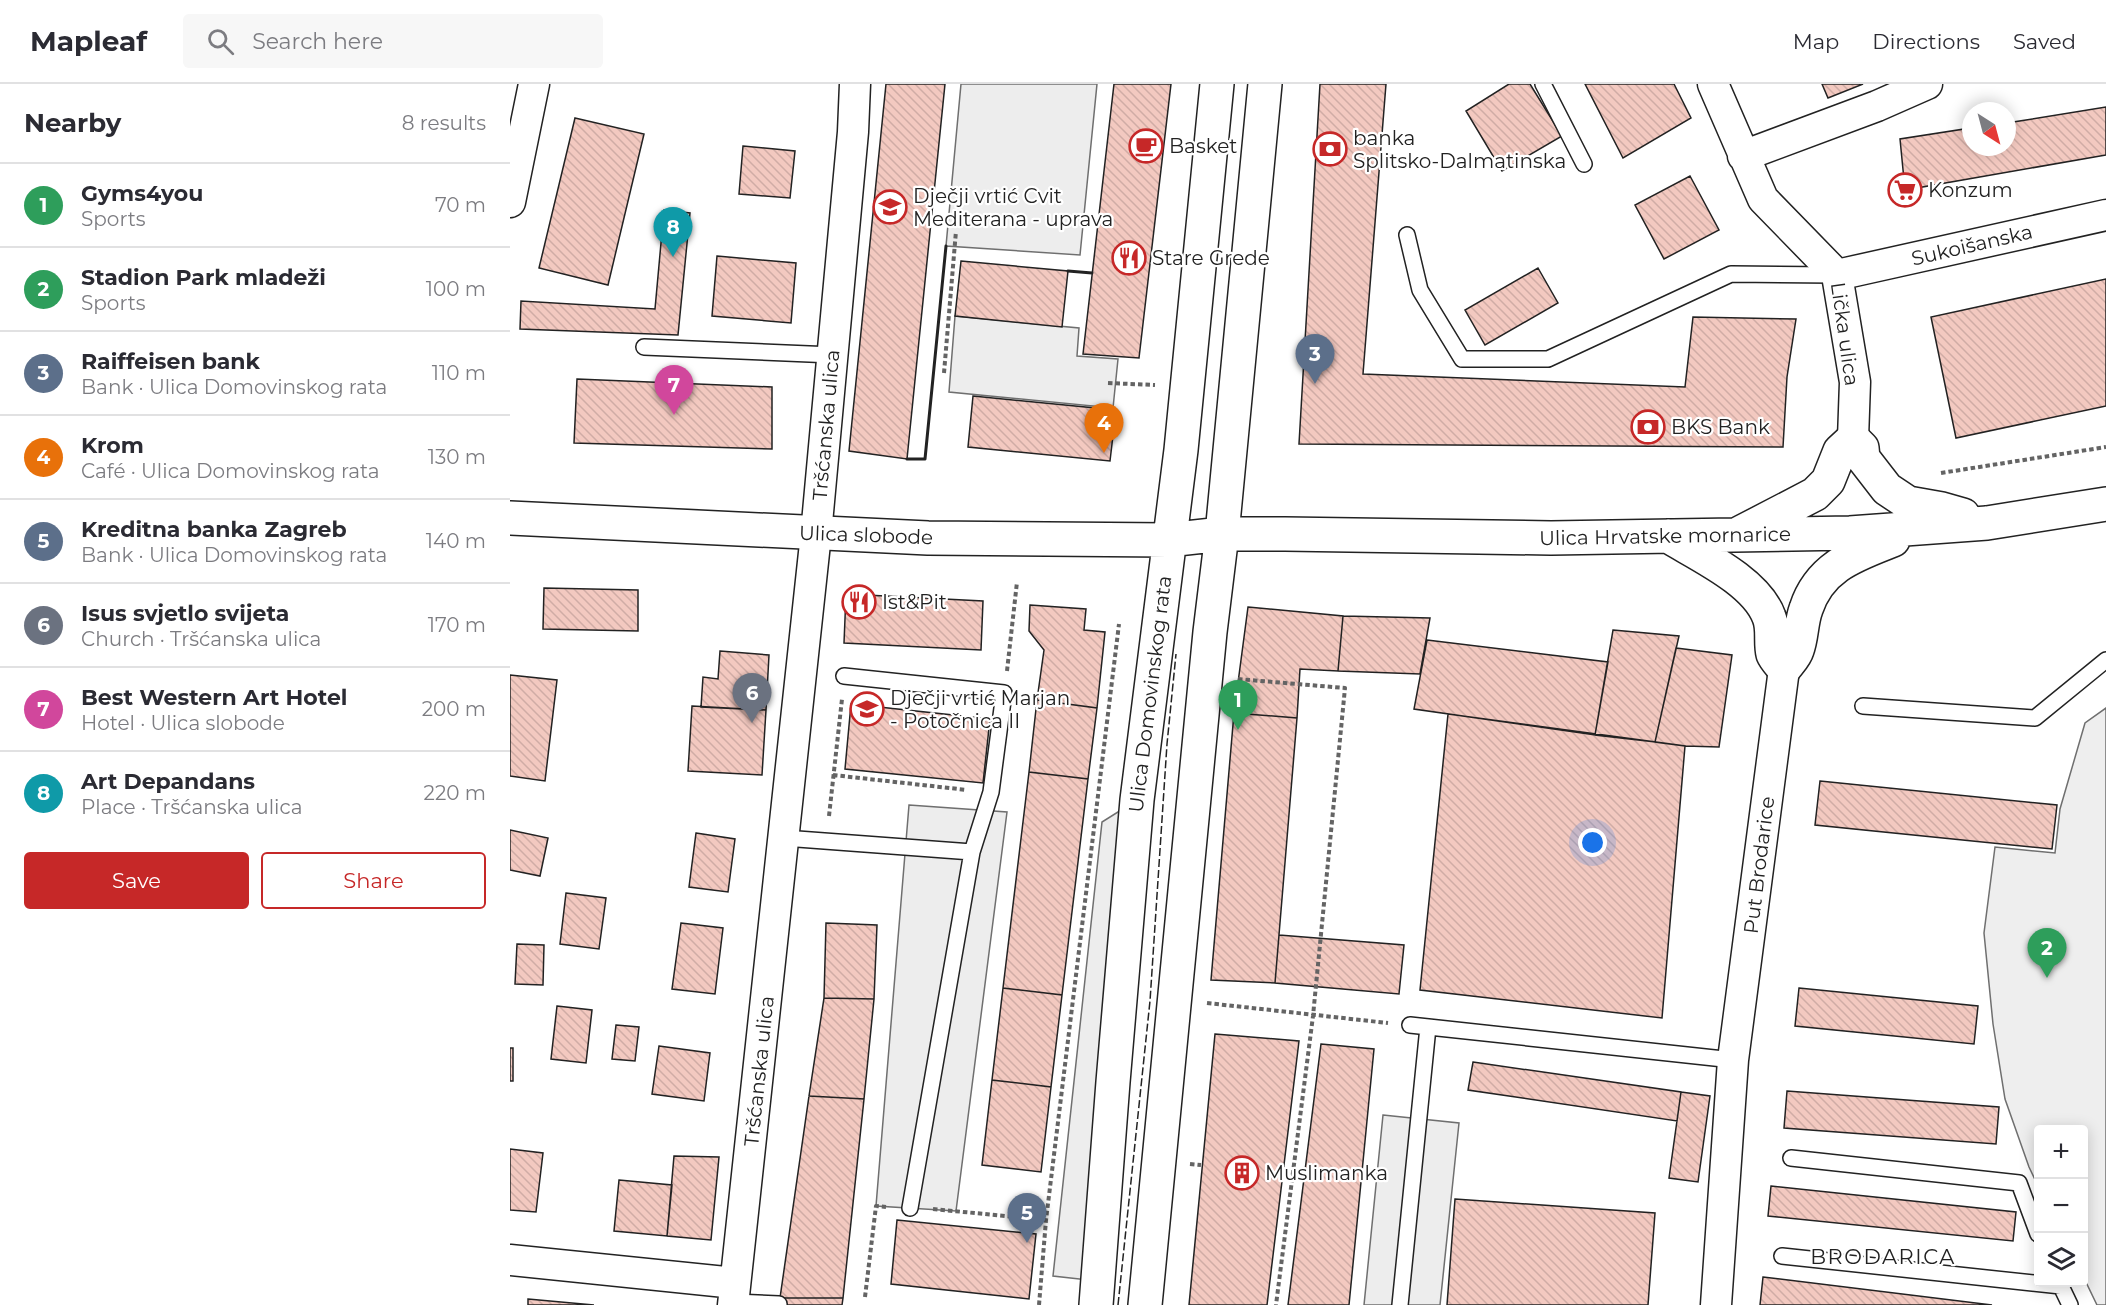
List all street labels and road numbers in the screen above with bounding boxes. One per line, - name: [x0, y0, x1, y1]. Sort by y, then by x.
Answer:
- street label: Sukoišanska: [1909, 219, 2035, 271]
- street label: Lička ulica: [1826, 281, 1864, 387]
- street label: Tršćanska ulica: [807, 349, 845, 501]
- street label: Ulica slobode: [798, 521, 934, 549]
- street label: Ulica Hrvatske mornarice: [1539, 522, 1791, 550]
- street label: Ulica Domovinskog rata: [1124, 574, 1176, 814]
- street label: Put Brodarice: [1739, 795, 1779, 935]
- street label: Tršćanska ulica: [739, 994, 779, 1148]

